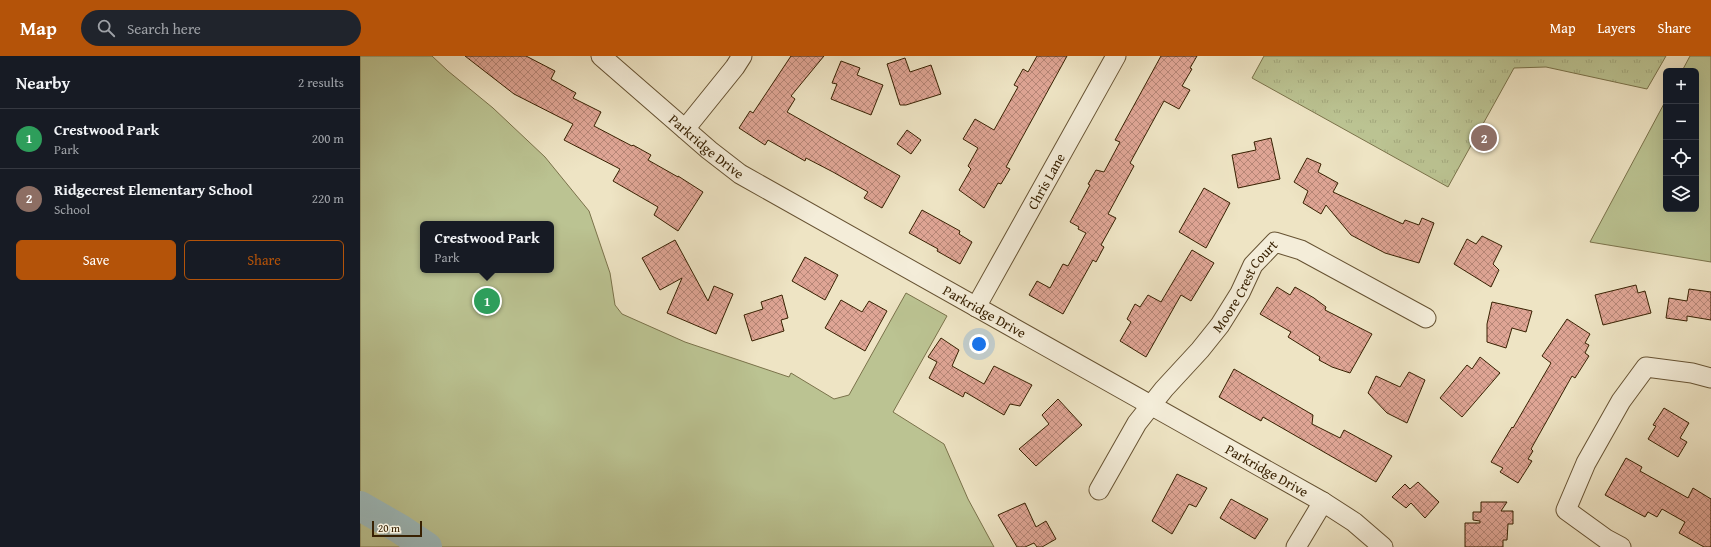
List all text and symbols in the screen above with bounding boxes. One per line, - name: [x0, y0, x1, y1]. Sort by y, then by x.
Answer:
- search box: [81, 10, 361, 46]
- text: Map: [20, 14, 57, 42]
- icon: search: [95, 17, 117, 39]
- text: Search here: [127, 18, 201, 39]
- text: Map: [1550, 18, 1576, 38]
- text: Layers: [1598, 18, 1636, 38]
- text: Share: [1658, 18, 1691, 38]
- map controls: [1663, 68, 1699, 212]
- button: +: [1663, 68, 1699, 104]
- text: Nearby: [16, 70, 70, 95]
- text: 2 results: [298, 73, 344, 92]
- button: −: [1663, 104, 1699, 140]
- street label: Parkridge Drive: [664, 109, 749, 184]
- text: Crestwood Park: [54, 119, 159, 140]
- pin: 2: [1471, 123, 1497, 153]
- text: 1: [26, 129, 32, 148]
- text: 200 m: [312, 129, 344, 148]
- text: Park: [54, 140, 79, 159]
- button: locate: [1663, 140, 1699, 176]
- street label: Chris Lane: [1022, 149, 1070, 213]
- button: layers: [1663, 176, 1699, 212]
- text: Ridgecrest Elementary School: [54, 179, 253, 200]
- text: 2: [26, 189, 32, 208]
- text: 220 m: [312, 189, 344, 208]
- text: School: [54, 200, 90, 219]
- popup: [420, 221, 554, 273]
- text: Crestwood Park: [435, 227, 539, 248]
- street label: Moore Crest Court: [1208, 235, 1282, 337]
- button: Save: [16, 240, 176, 280]
- button: Share: [184, 240, 344, 280]
- text: Park: [435, 248, 460, 267]
- street label: Parkridge Drive: [939, 280, 1030, 343]
- pin: 1: [474, 286, 500, 316]
- your location: [969, 334, 989, 354]
- street label: Parkridge Drive: [1222, 439, 1312, 502]
- scale bar: [372, 519, 422, 538]
- text: 20 m: [378, 520, 400, 536]

